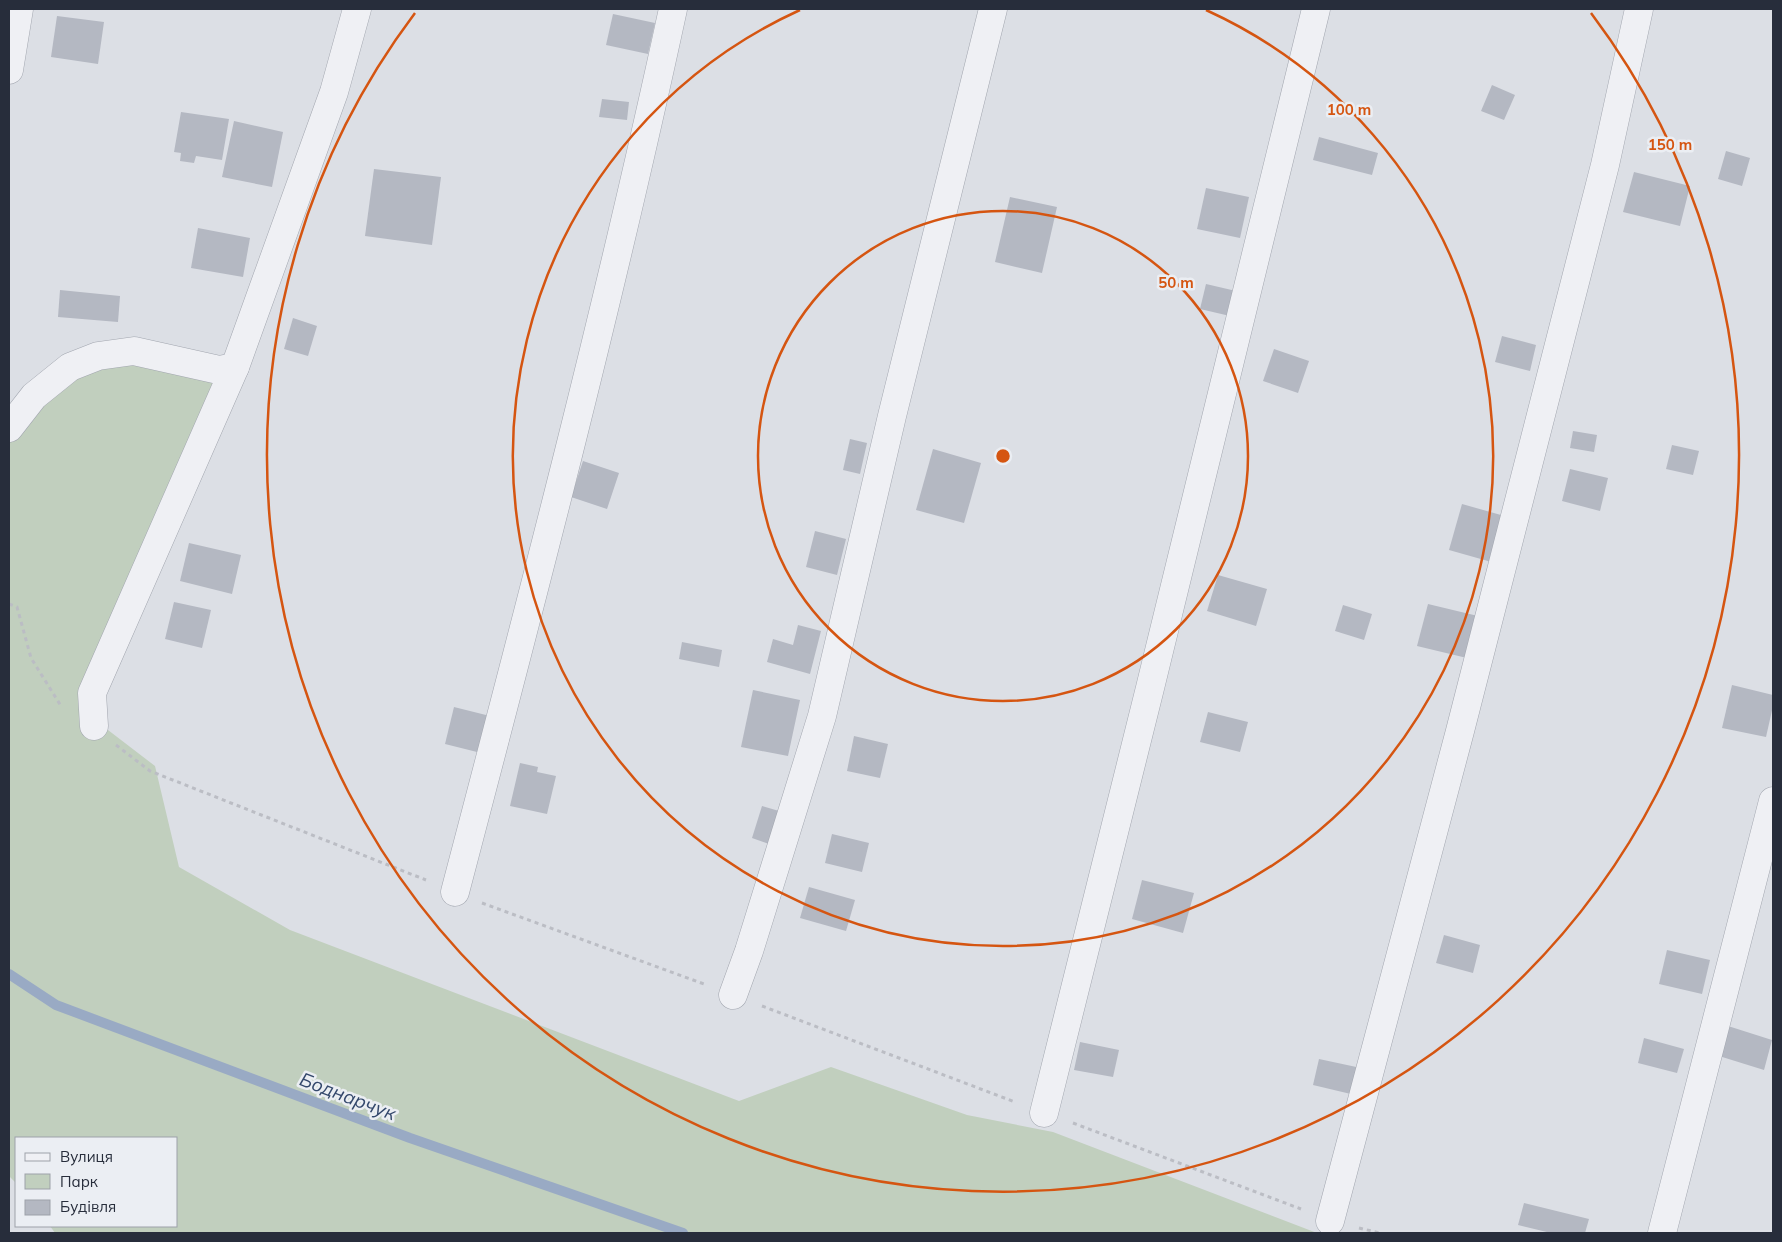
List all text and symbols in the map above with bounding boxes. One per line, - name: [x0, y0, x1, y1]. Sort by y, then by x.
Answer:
- text: 100 m: [1327, 100, 1371, 119]
- text: 150 m: [1648, 135, 1692, 154]
- text: 50 m: [1158, 273, 1194, 292]
- centre of rings: [994, 447, 1012, 465]
- water label: Боднарчук: [296, 1067, 400, 1126]
- legend: [15, 1137, 178, 1227]
- text: Вулиця: [60, 1147, 113, 1166]
- text: Парк: [60, 1172, 99, 1191]
- text: Будівля: [60, 1197, 116, 1216]

